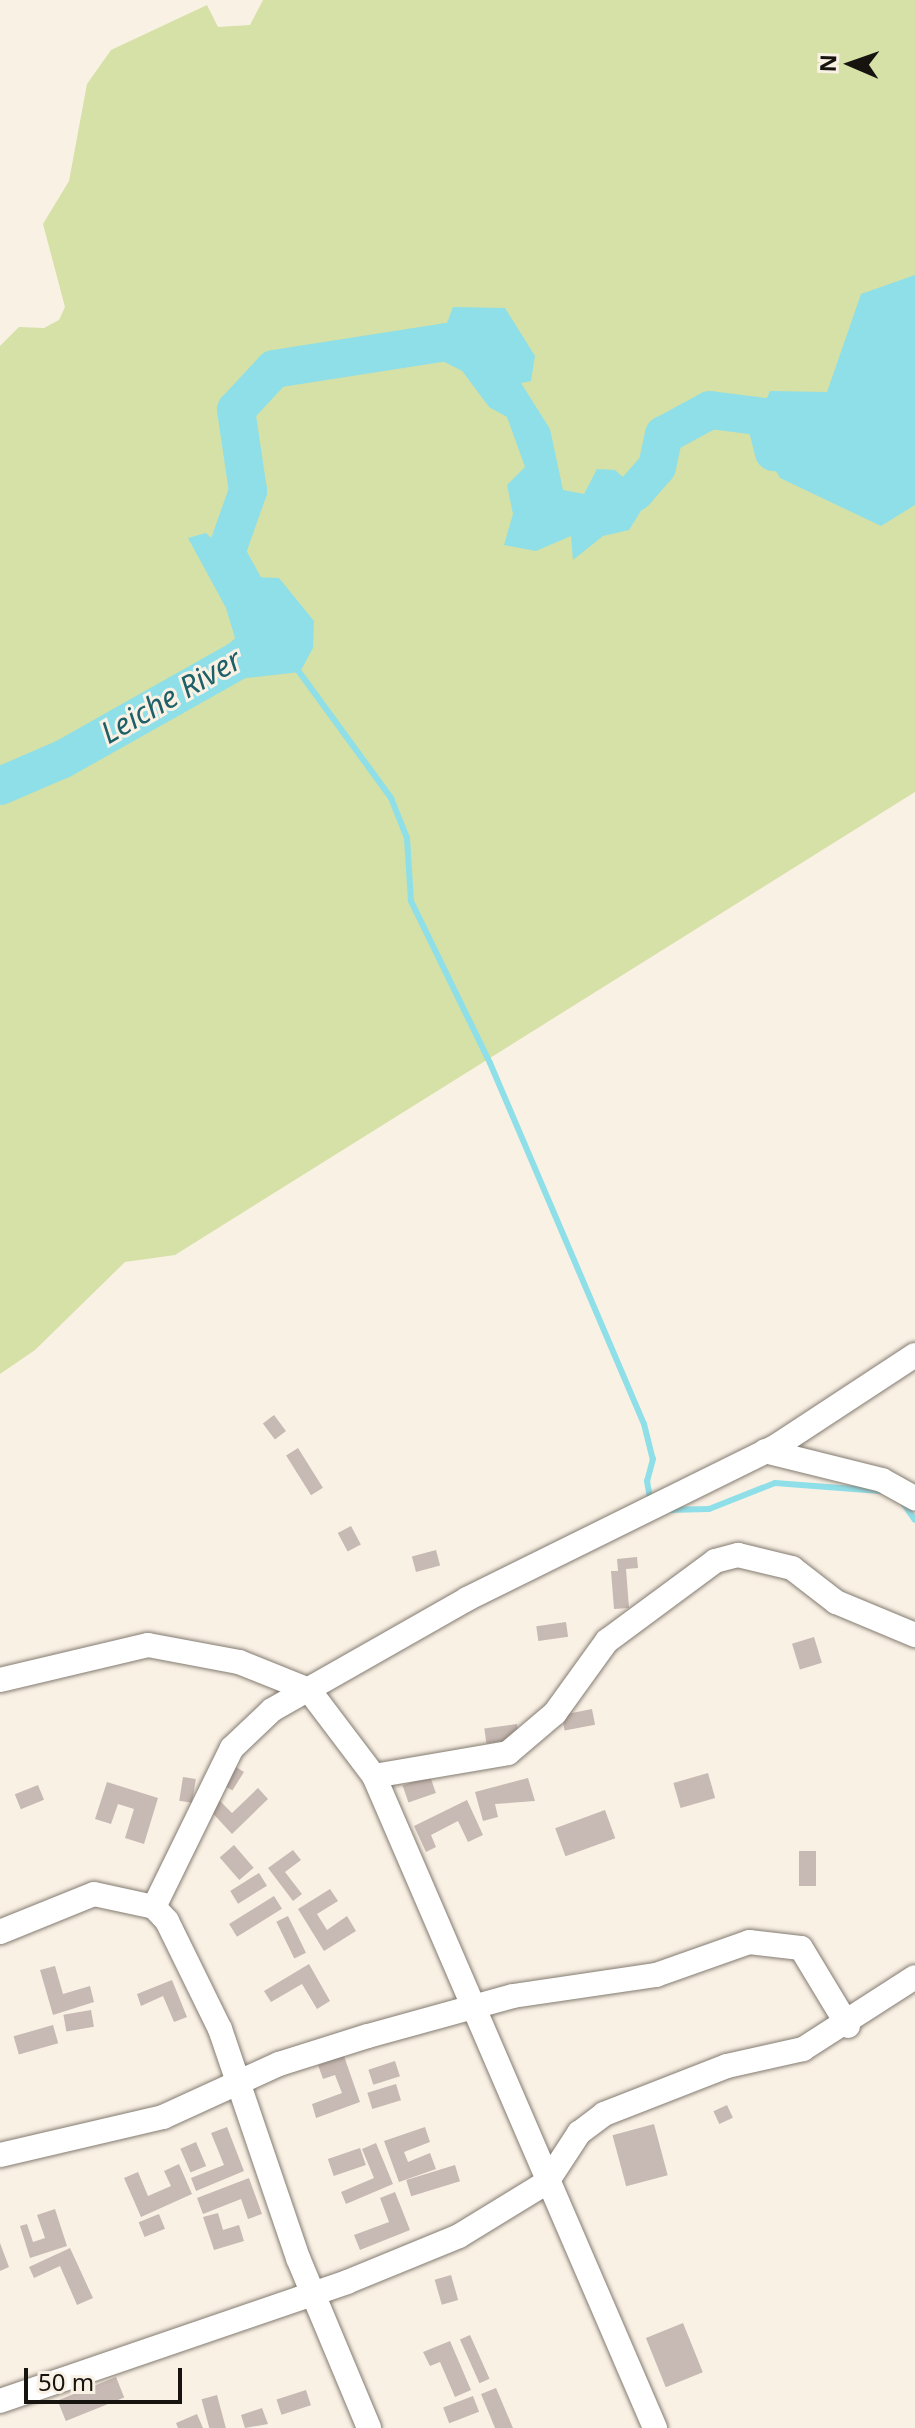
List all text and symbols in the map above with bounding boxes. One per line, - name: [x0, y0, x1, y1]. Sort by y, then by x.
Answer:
- north arrow: [811, 24, 891, 104]
- text: N: [812, 54, 842, 73]
- water label: Leiche River: [94, 641, 248, 751]
- scale bar: [28, 2352, 186, 2402]
- text: 50 m: [38, 2365, 94, 2398]

